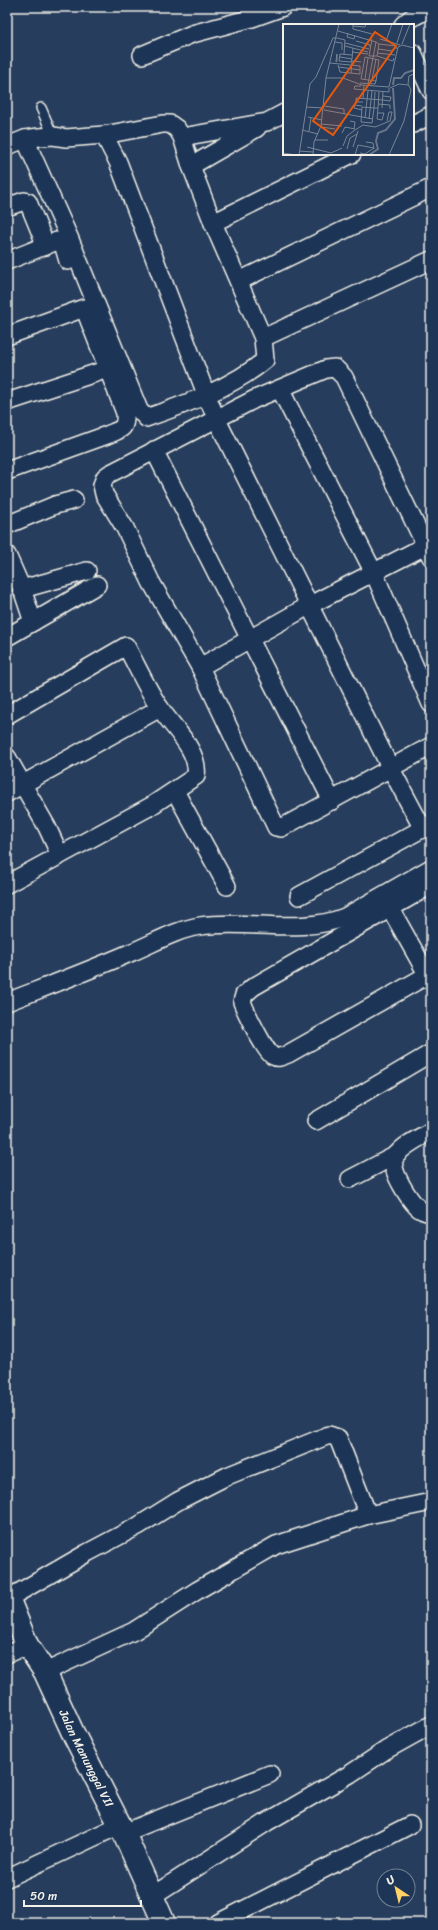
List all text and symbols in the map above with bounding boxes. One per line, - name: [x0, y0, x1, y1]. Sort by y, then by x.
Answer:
- inset map: [283, 24, 414, 155]
- street label: Jalan Manunggal VII: [52, 1705, 120, 1811]
- north arrow: [376, 1868, 416, 1908]
- text: U: [382, 1870, 400, 1890]
- scale bar: [24, 1882, 141, 1908]
- text: 50 m: [30, 1885, 57, 1907]

